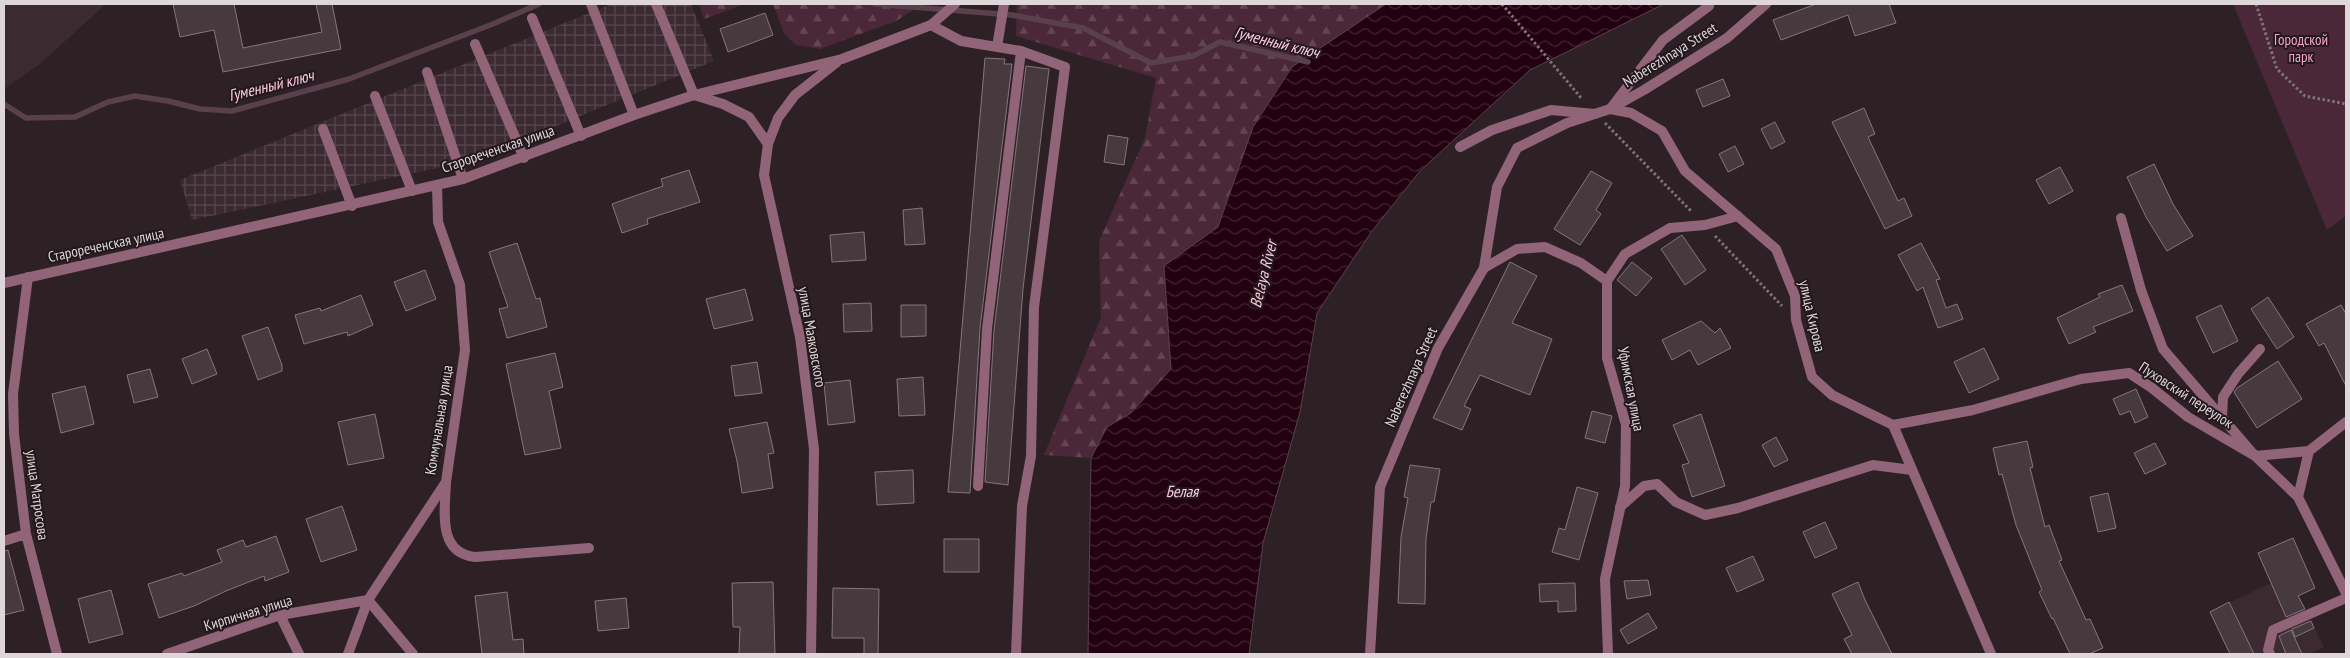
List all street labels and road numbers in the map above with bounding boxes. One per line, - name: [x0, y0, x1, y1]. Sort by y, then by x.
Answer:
- street label: Naberezhnaya Street: [1619, 18, 1720, 91]
- street label: Старореченская улица: [439, 120, 557, 177]
- street label: Старореченская улица: [46, 223, 166, 266]
- street label: улица Кирова: [1795, 278, 1830, 354]
- street label: улица Маяковского: [794, 285, 831, 389]
- street label: Naberezhnaya Street: [1380, 324, 1441, 430]
- street label: Уфимская улица: [1614, 345, 1649, 433]
- street label: Пуховский переулок: [2136, 357, 2237, 432]
- street label: Коммунальная улица: [420, 364, 457, 476]
- street label: улица Матросова: [22, 449, 53, 541]
- street label: Кирпичная улица: [201, 590, 294, 635]

